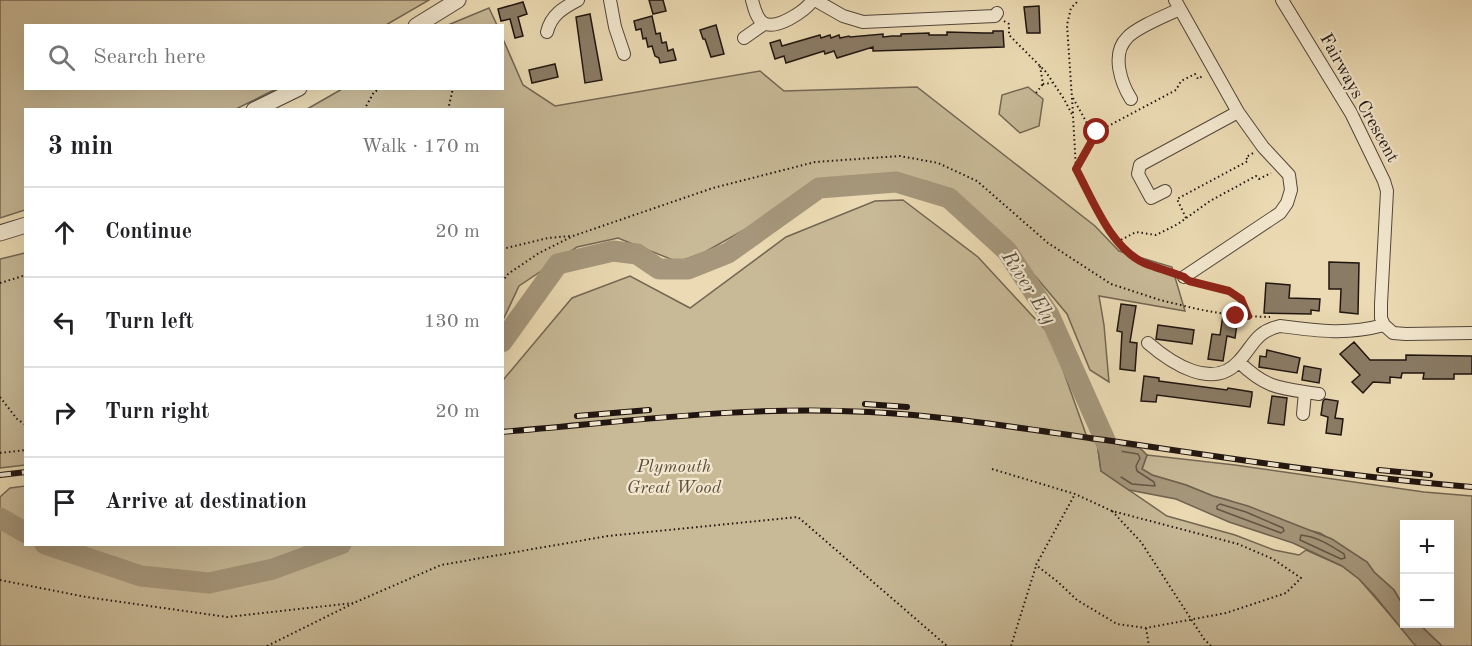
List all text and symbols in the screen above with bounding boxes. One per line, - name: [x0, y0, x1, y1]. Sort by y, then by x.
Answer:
- search box: [24, 24, 504, 90]
- street label: Fairways Crescent: [1316, 31, 1402, 165]
- icon: search: [45, 41, 78, 74]
- text: Search here: [93, 46, 206, 68]
- route start: [1083, 118, 1109, 144]
- text: 3 min: [48, 134, 113, 160]
- text: Walk · 170 m: [361, 137, 480, 157]
- icon: ahead: [48, 216, 81, 249]
- text: Continue: [105, 221, 192, 243]
- text: 20 m: [435, 222, 480, 242]
- water label: River Ely: [996, 247, 1059, 329]
- route end: [1222, 302, 1248, 328]
- icon: left: [48, 306, 81, 339]
- text: Turn left: [105, 311, 194, 333]
- text: 130 m: [424, 312, 480, 332]
- icon: right: [48, 396, 81, 429]
- text: Turn right: [105, 401, 209, 423]
- text: 20 m: [435, 402, 480, 422]
- park label: Plymouth Great Wood: [627, 458, 722, 497]
- icon: arrive: [48, 486, 81, 519]
- text: Arrive at destination: [105, 491, 307, 513]
- map controls: [1400, 520, 1454, 628]
- button: +: [1400, 520, 1454, 574]
- button: −: [1400, 574, 1454, 628]

